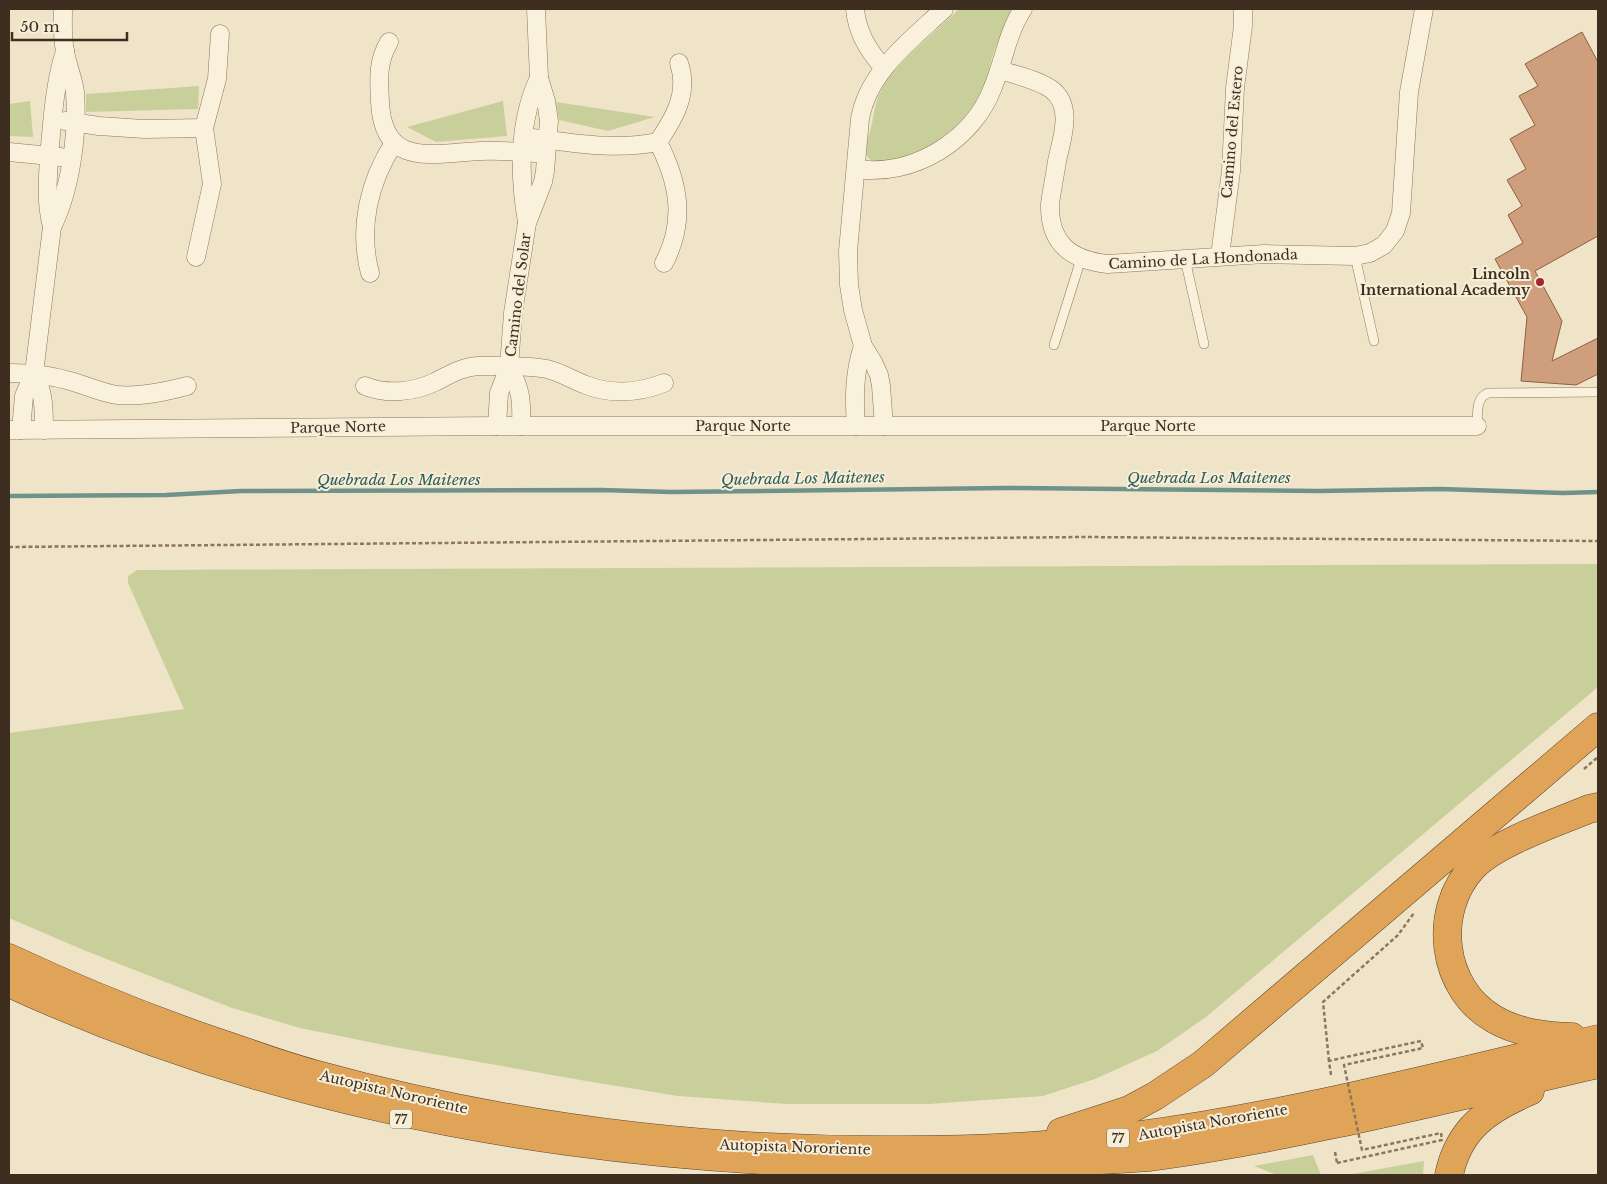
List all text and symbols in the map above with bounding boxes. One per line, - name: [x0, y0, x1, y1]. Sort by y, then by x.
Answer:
- scale bar: [12, 10, 128, 42]
- text: 50 m: [20, 17, 60, 36]
- street label: Camino del Estero: [1217, 65, 1247, 199]
- street label: Camino del Solar: [501, 232, 535, 358]
- street label: Camino de La Hondonada: [1108, 245, 1298, 273]
- place label: Lincoln International Academy: [1360, 265, 1531, 299]
- marker: Lincoln International Academy: [1534, 276, 1546, 288]
- street label: Parque Norte: [290, 417, 386, 437]
- street label: Parque Norte: [695, 417, 791, 435]
- street label: Parque Norte: [1100, 417, 1196, 435]
- water label: Quebrada Los Maitenes: [721, 467, 885, 489]
- water label: Quebrada Los Maitenes: [1127, 468, 1291, 487]
- water label: Quebrada Los Maitenes: [317, 470, 481, 489]
- street label: Autopista Nororiente: [317, 1066, 470, 1118]
- street label: Autopista Nororiente: [1136, 1100, 1289, 1144]
- road number: 77: [390, 1110, 412, 1128]
- road number: 77: [1107, 1128, 1129, 1148]
- street label: Autopista Nororiente: [718, 1135, 871, 1159]

